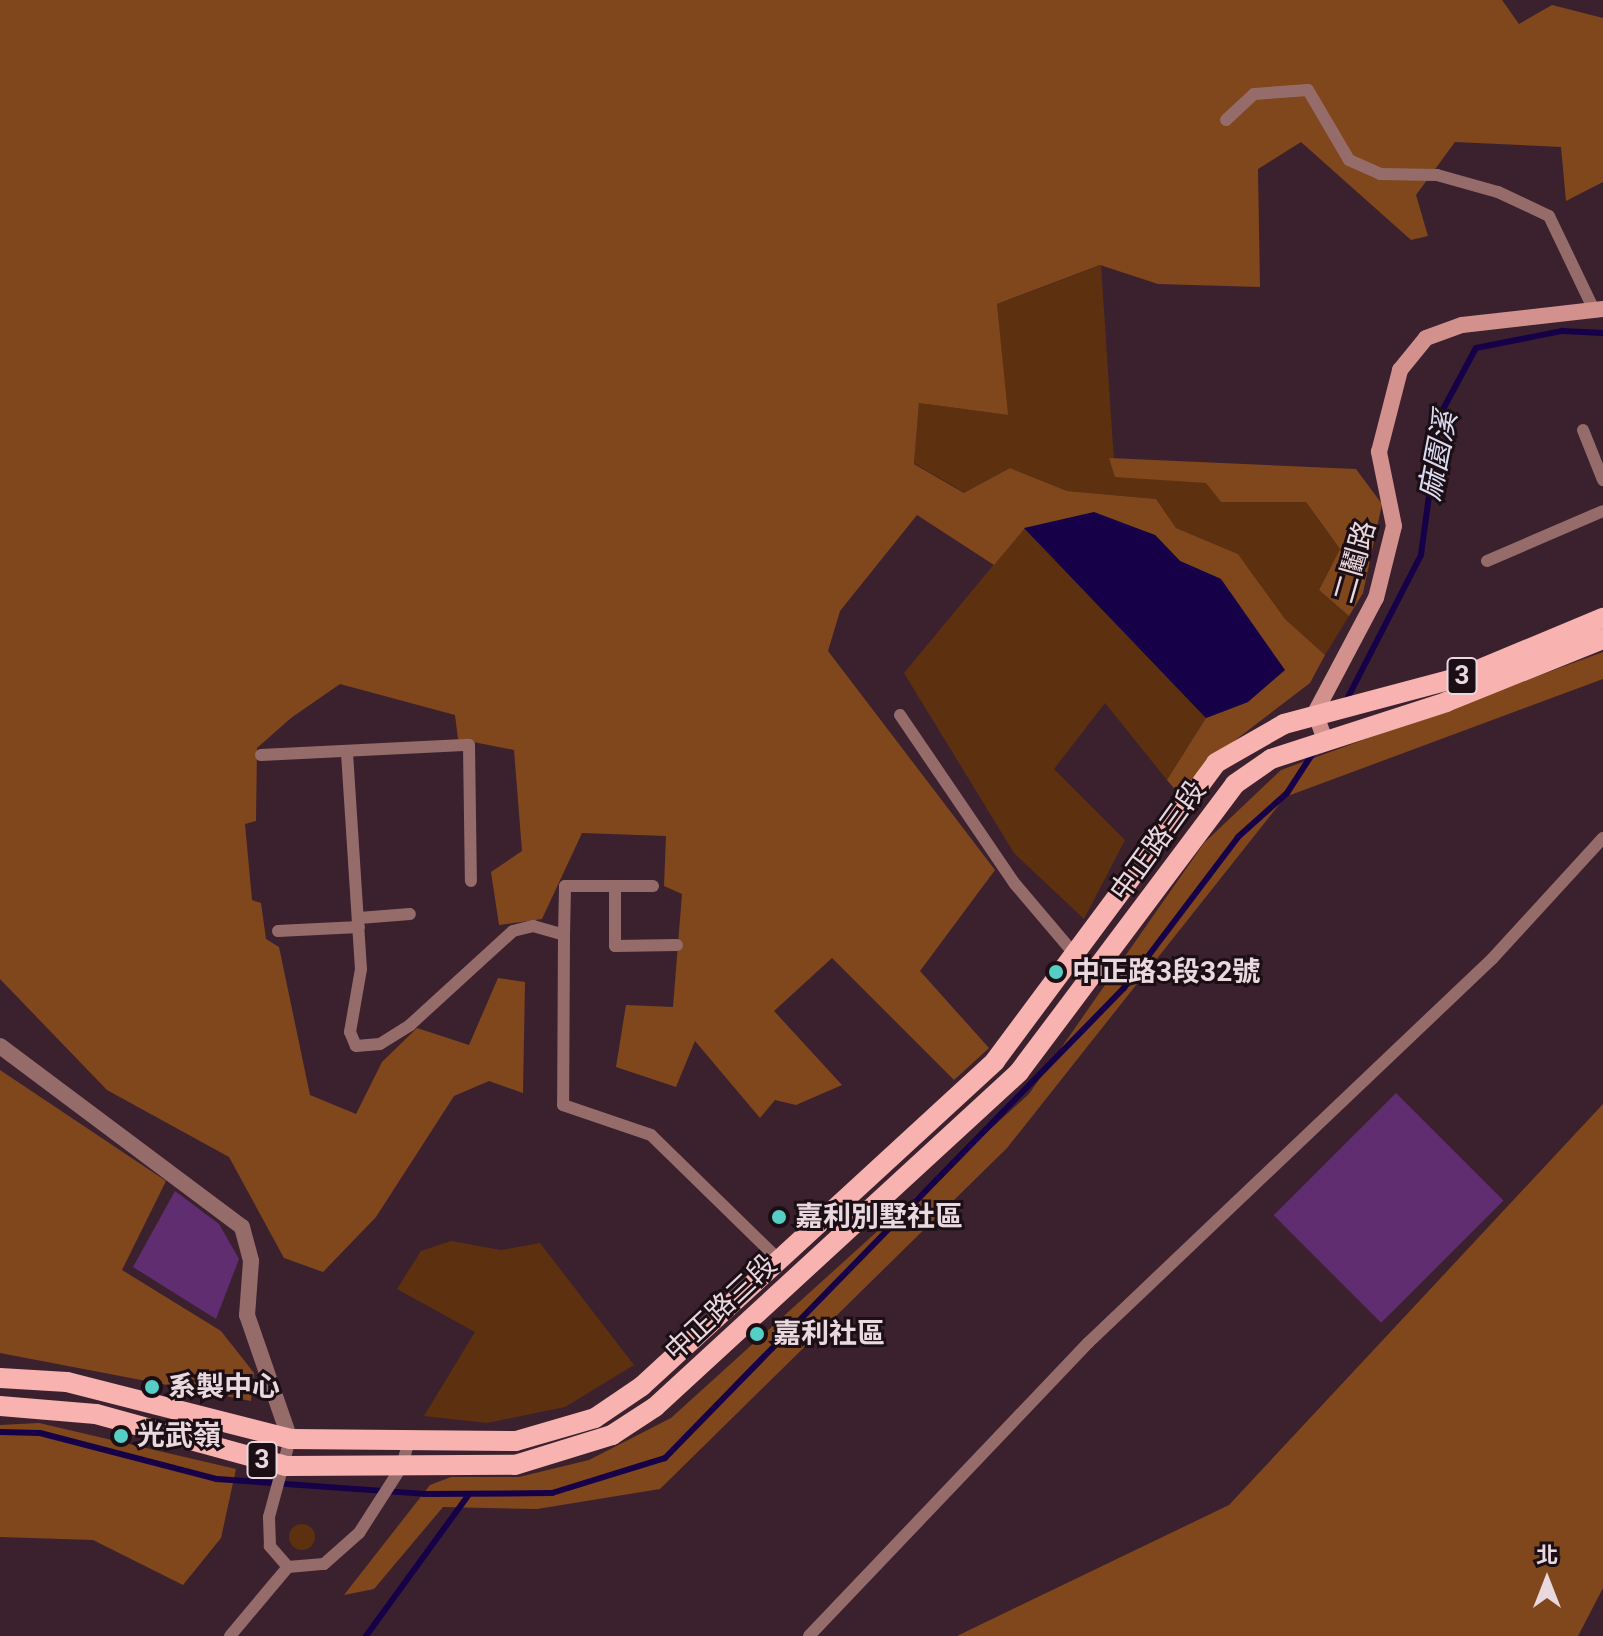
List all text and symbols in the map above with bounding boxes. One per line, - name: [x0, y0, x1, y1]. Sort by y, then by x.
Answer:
- water label: 麻園溪: [1412, 408, 1464, 504]
- street label: 二鬮路: [1327, 517, 1383, 607]
- road number: 3: [1446, 654, 1478, 698]
- street label: 中正路三段: [1103, 774, 1213, 908]
- place label: 中正路3段32號: [1072, 955, 1260, 989]
- marker: 中正路3段32號: [1047, 963, 1065, 981]
- place label: 嘉利別墅社區: [795, 1200, 963, 1234]
- marker: 嘉利別墅社區: [770, 1208, 788, 1226]
- street label: 中正路三段: [658, 1248, 784, 1368]
- place label: 嘉利社區: [773, 1317, 885, 1351]
- marker: 嘉利社區: [748, 1325, 766, 1343]
- place label: 系製中心: [168, 1370, 280, 1404]
- marker: 系製中心: [143, 1378, 161, 1396]
- place label: 光武嶺: [137, 1419, 221, 1453]
- marker: 光武嶺: [112, 1427, 130, 1445]
- road number: 3: [246, 1438, 278, 1482]
- north arrow: [1507, 1540, 1587, 1620]
- text: 北: [1536, 1543, 1558, 1568]

